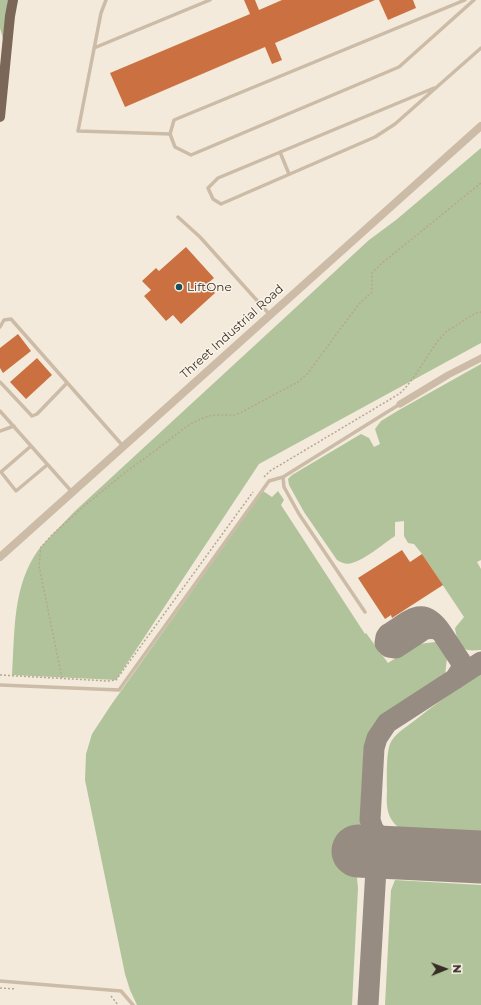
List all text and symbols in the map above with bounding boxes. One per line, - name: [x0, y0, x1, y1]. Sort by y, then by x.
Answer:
- place label: LiftOne: [187, 280, 232, 294]
- marker: LiftOne: [174, 282, 184, 292]
- street label: Threet Industrial Road: [178, 282, 286, 382]
- north arrow: [425, 949, 465, 989]
- text: N: [450, 964, 464, 973]

